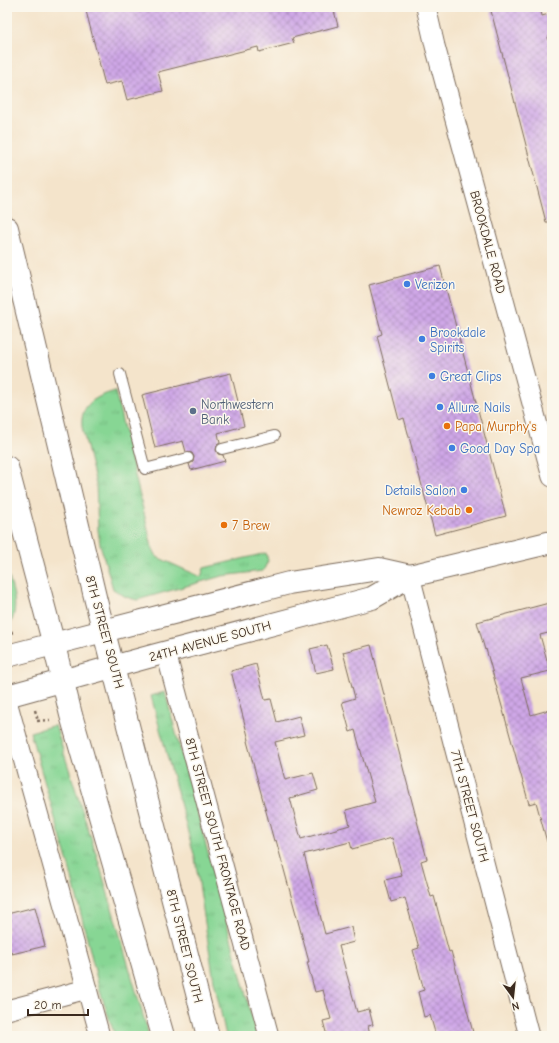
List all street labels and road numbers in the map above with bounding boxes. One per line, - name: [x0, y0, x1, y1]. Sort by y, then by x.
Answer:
- street label: BROOKDALE ROAD: [467, 189, 509, 295]
- street label: 8TH STREET SOUTH: [83, 574, 127, 690]
- street label: 24TH AVENUE SOUTH: [147, 617, 273, 665]
- street label: 8TH STREET SOUTH FRONTAGE ROAD: [182, 736, 254, 952]
- street label: 7TH STREET SOUTH: [448, 748, 492, 864]
- street label: 8TH STREET SOUTH: [163, 888, 207, 1004]

